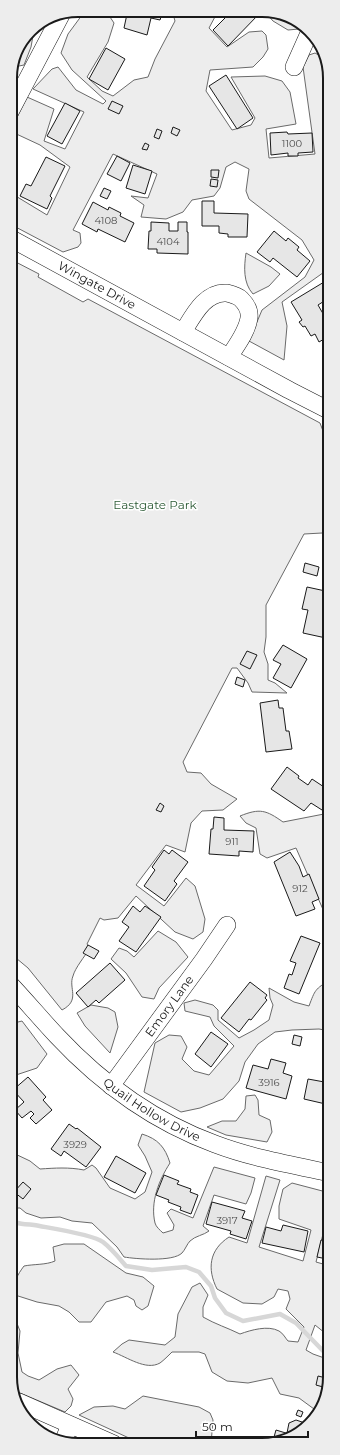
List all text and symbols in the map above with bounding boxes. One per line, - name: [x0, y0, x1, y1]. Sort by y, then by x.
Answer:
- house number: 1100: [282, 137, 303, 150]
- house number: 4108: [95, 214, 117, 227]
- house number: 4104: [156, 235, 180, 248]
- street label: Wingate Drive: [56, 258, 139, 312]
- park label: Eastgate Park: [113, 497, 197, 512]
- house number: 911: [225, 835, 239, 848]
- house number: 912: [292, 882, 308, 895]
- street label: Emory Lane: [142, 972, 196, 1039]
- street label: Quail Hollow Drive: [100, 1074, 203, 1144]
- house number: 3916: [258, 1076, 280, 1089]
- house number: 3929: [63, 1138, 87, 1151]
- house number: 3917: [216, 1214, 238, 1227]
- scale bar: [196, 1413, 308, 1439]
- text: 50 m: [202, 1419, 233, 1434]

